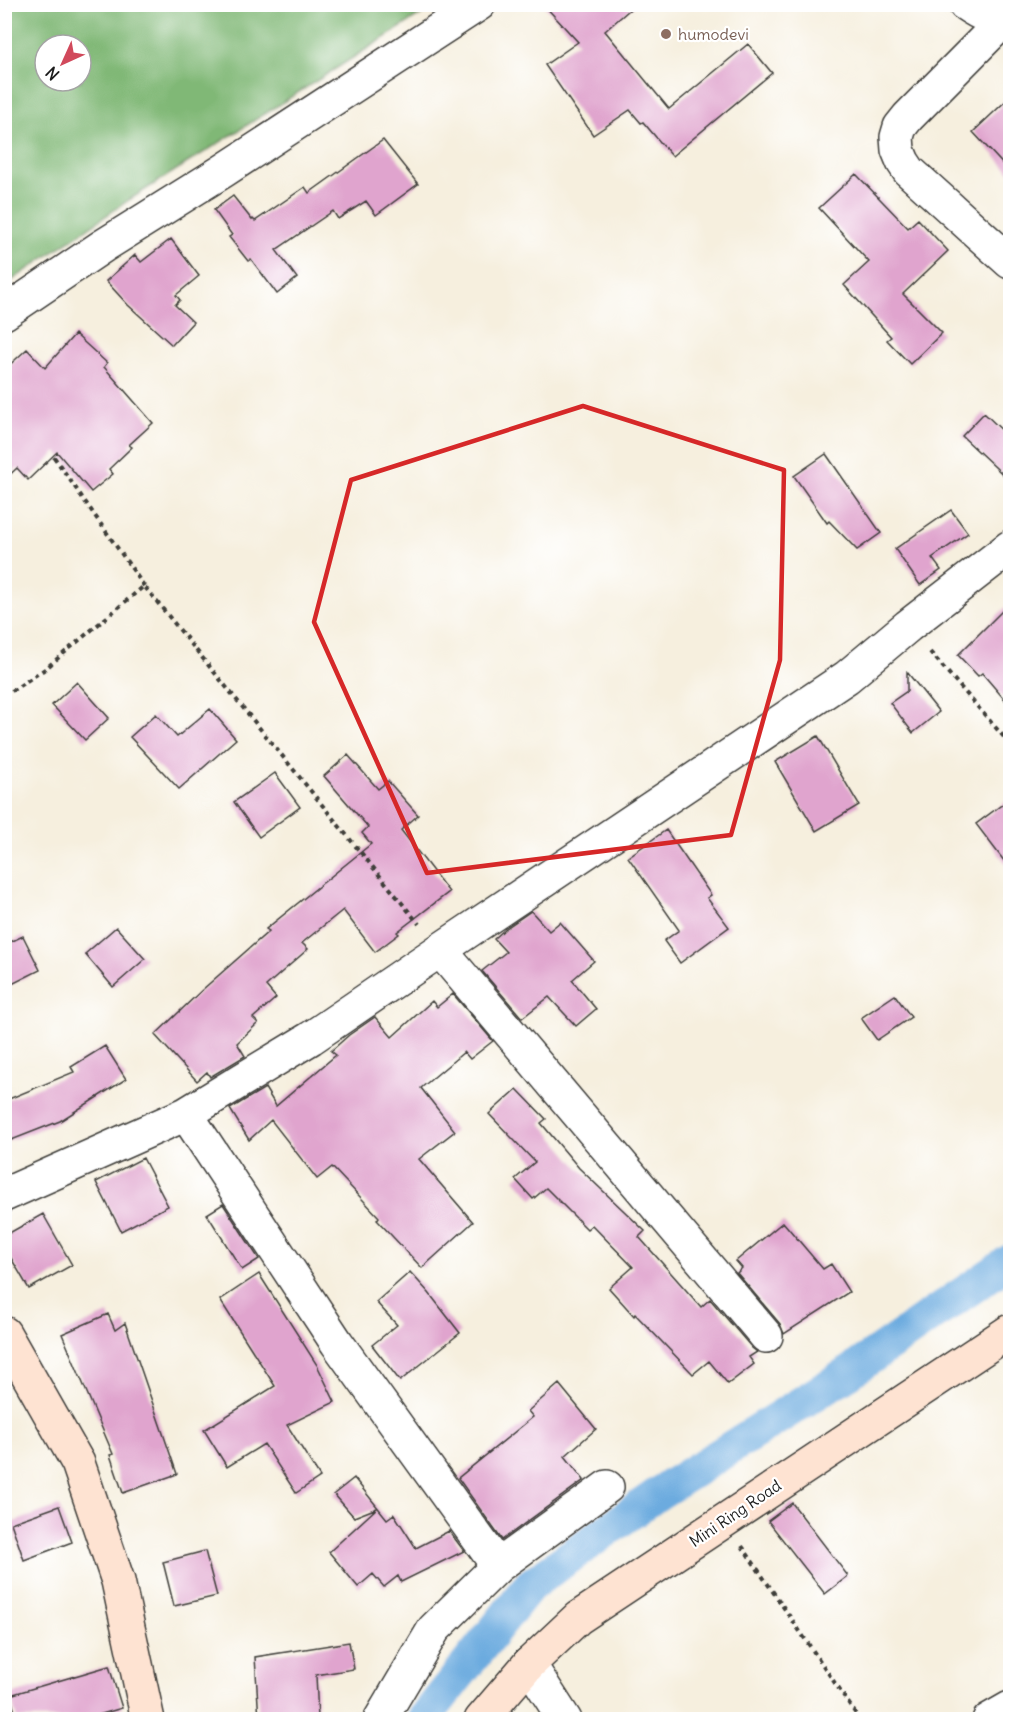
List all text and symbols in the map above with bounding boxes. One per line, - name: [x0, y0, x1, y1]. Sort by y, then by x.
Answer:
- place label: humodevi: [678, 24, 749, 44]
- marker: humodevi: [659, 27, 673, 41]
- north arrow: [33, 33, 93, 93]
- text: N: [41, 63, 63, 85]
- street label: Mini Ring Road: [685, 1475, 785, 1551]

